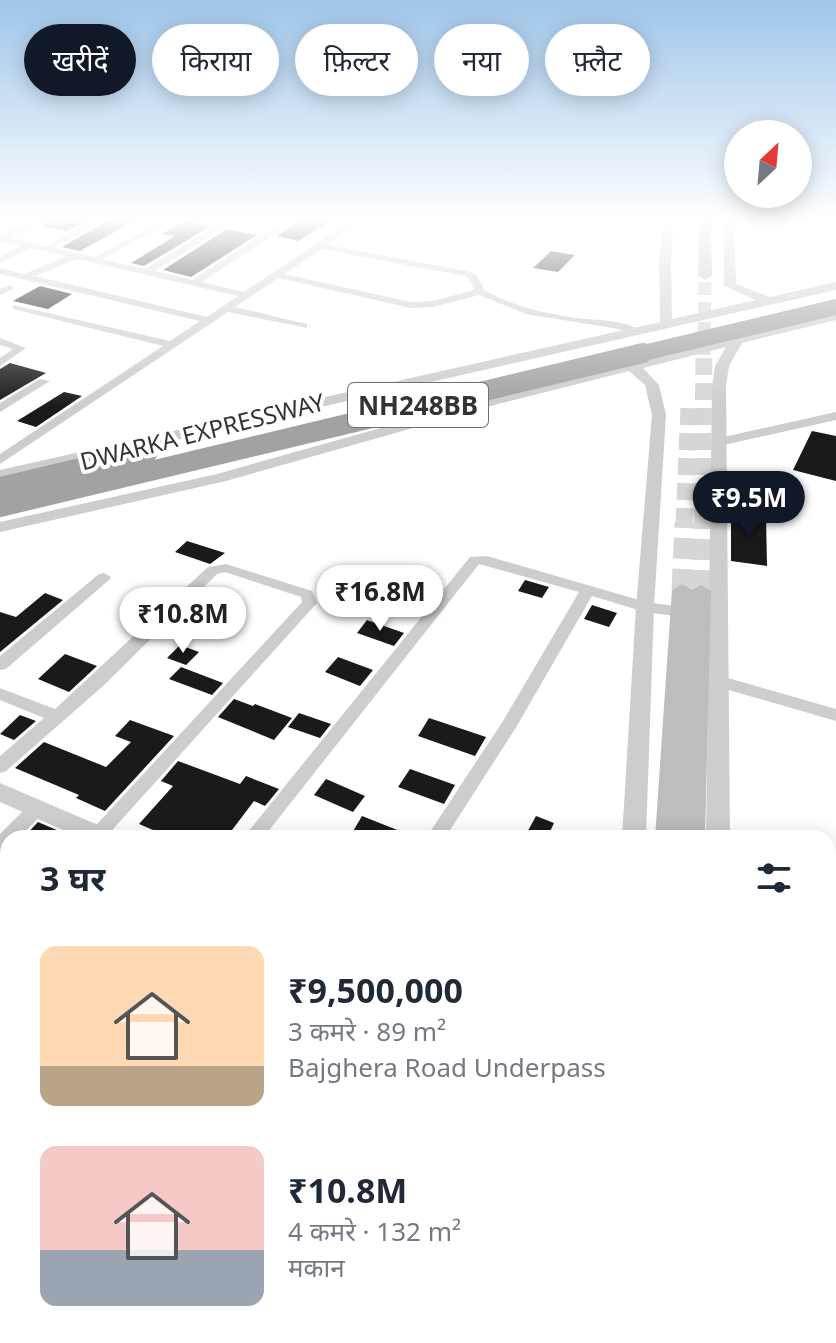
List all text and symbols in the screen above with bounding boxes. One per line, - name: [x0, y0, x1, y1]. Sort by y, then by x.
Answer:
- chip: खरीदें: [24, 24, 136, 96]
- chip: किराया: [152, 24, 279, 96]
- chip: फ़िल्टर: [295, 24, 418, 96]
- chip: नया: [434, 24, 529, 96]
- chip: फ़्लैट: [545, 24, 650, 96]
- north arrow: [724, 120, 812, 208]
- map controls: [724, 120, 812, 208]
- road number: NH248BB: [348, 383, 488, 427]
- street label: DWARKA EXPRESSWAY: [76, 385, 328, 477]
- pin: ₹9.5M: [693, 471, 805, 539]
- text: ₹9.5M: [711, 479, 787, 515]
- pin: ₹16.8M: [315, 565, 445, 633]
- text: ₹16.8M: [334, 573, 426, 609]
- pin: ₹10.8M: [118, 587, 248, 655]
- text: ₹10.8M: [137, 595, 229, 631]
- text: 3 घर: [40, 855, 105, 901]
- icon: filters: [752, 856, 796, 900]
- text: ₹9,500,000: [288, 967, 463, 1013]
- icon: home: [104, 978, 200, 1074]
- text: 3 कमरे · 89 m²: [288, 1013, 446, 1049]
- text: Bajghera Road Underpass: [288, 1049, 606, 1085]
- text: ₹10.8M: [288, 1167, 407, 1213]
- icon: home: [104, 1178, 200, 1274]
- text: 4 कमरे · 132 m²: [288, 1213, 461, 1249]
- text: मकान: [288, 1249, 345, 1285]

